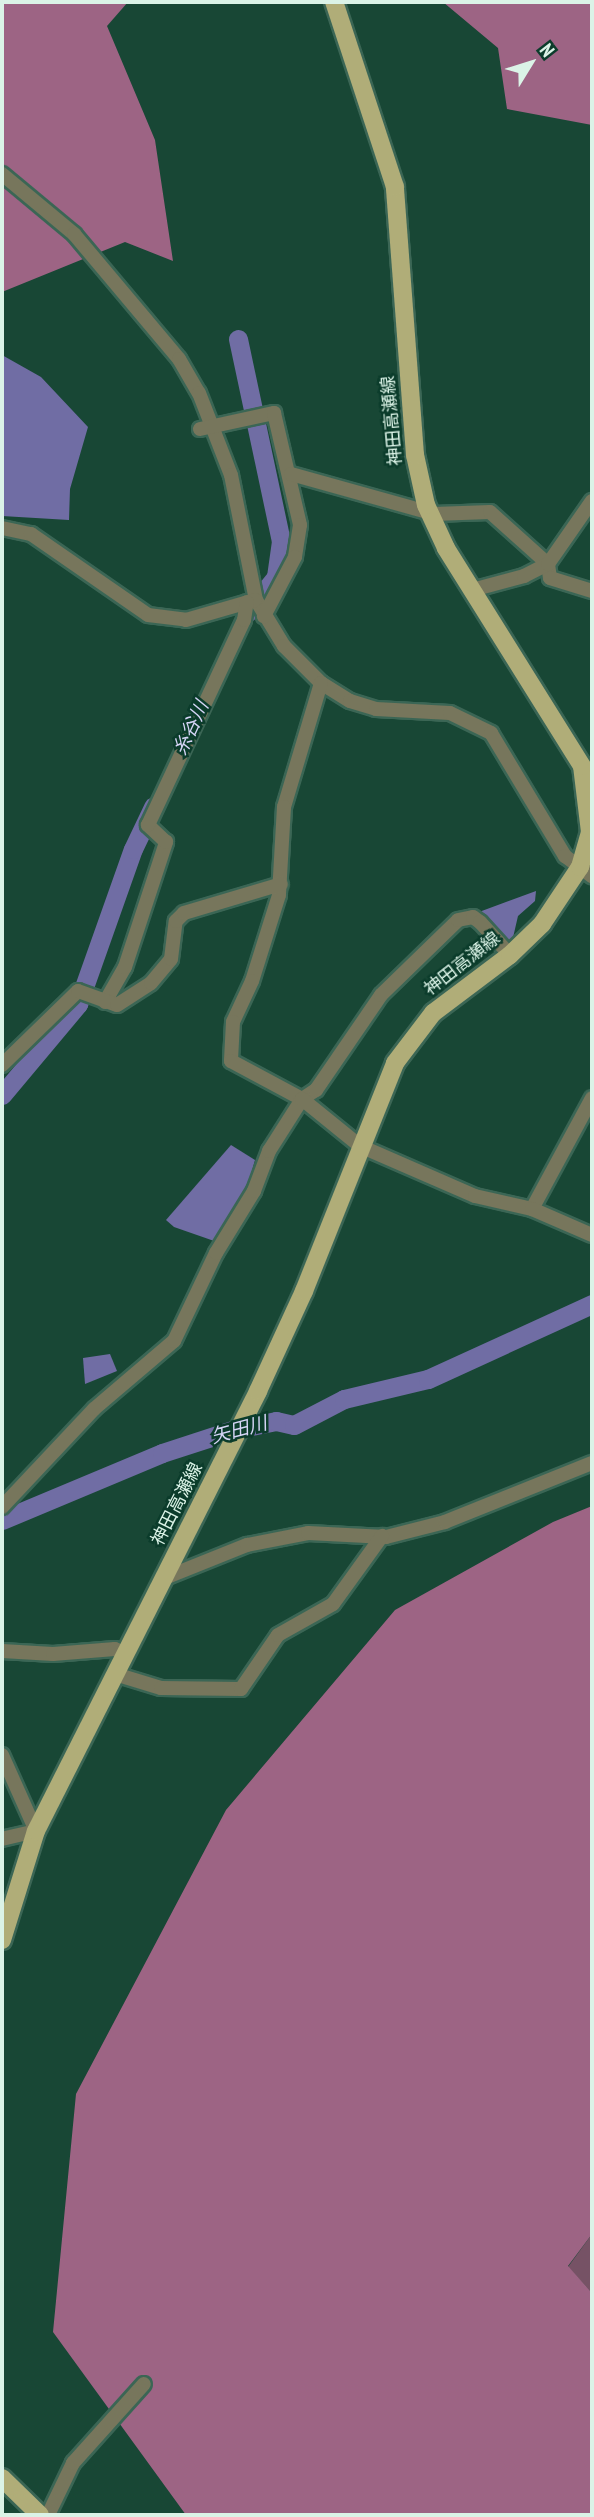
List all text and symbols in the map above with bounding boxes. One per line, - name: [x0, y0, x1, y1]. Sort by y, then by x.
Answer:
- north arrow: [496, 28, 566, 98]
- text: N: [535, 39, 560, 61]
- street label: 神田高瀬線: [377, 375, 407, 467]
- water label: 糸谷川: [169, 697, 213, 759]
- street label: 神田高瀬線: [420, 928, 504, 1000]
- water label: 矢田川: [209, 1412, 269, 1448]
- street label: 神田高瀬線: [147, 1459, 207, 1549]

